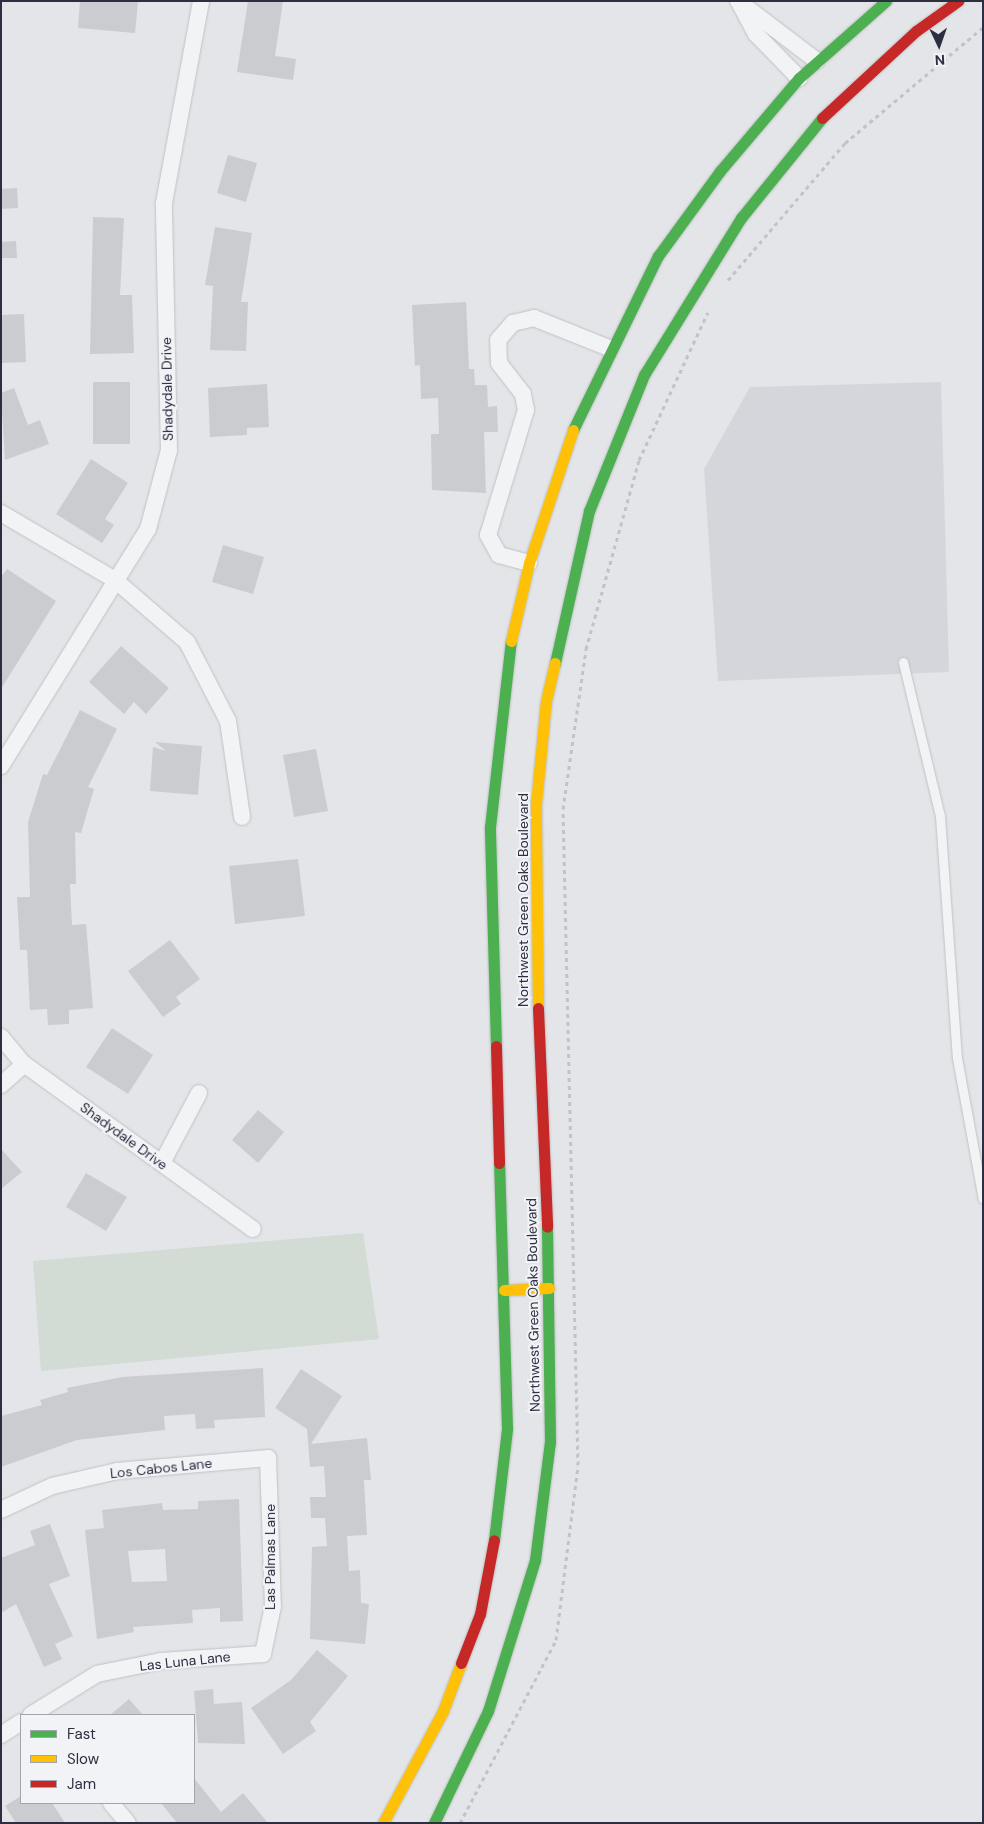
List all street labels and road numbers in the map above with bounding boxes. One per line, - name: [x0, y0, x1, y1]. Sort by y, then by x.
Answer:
- street label: Shadydale Drive: [158, 337, 176, 441]
- street label: Northwest Green Oaks Boulevard: [515, 793, 531, 1007]
- street label: Shadydale Drive: [77, 1099, 171, 1173]
- street label: Northwest Green Oaks Boulevard: [523, 1198, 543, 1412]
- street label: Los Cabos Lane: [109, 1454, 213, 1482]
- street label: Las Palmas Lane: [262, 1504, 278, 1610]
- street label: Las Luna Lane: [139, 1648, 231, 1674]

